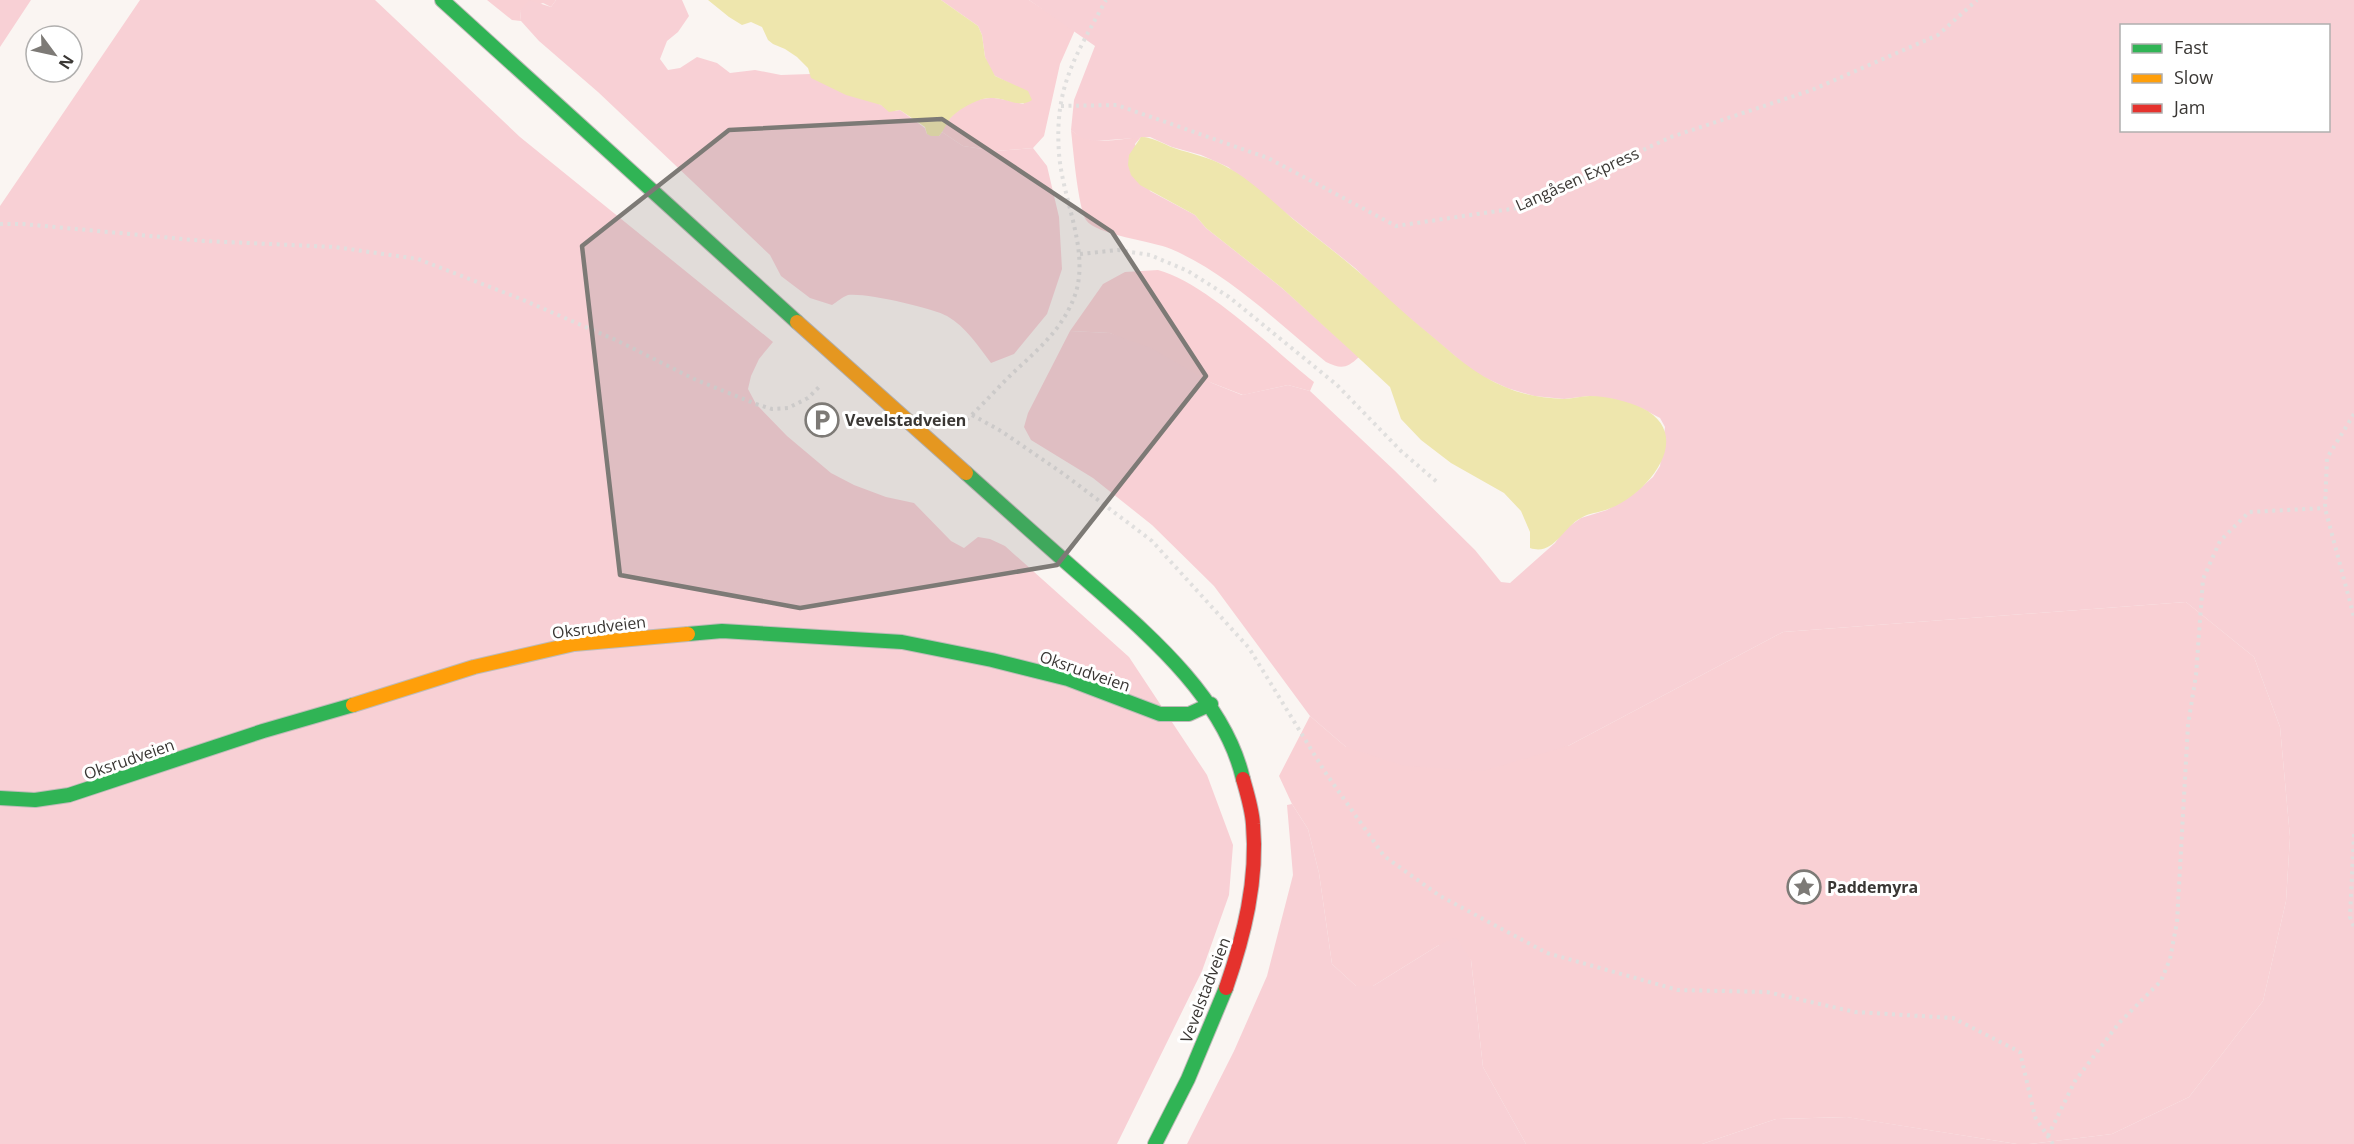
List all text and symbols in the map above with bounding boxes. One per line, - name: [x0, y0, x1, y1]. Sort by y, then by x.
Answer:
- north arrow: [24, 24, 84, 84]
- legend: [2120, 24, 2330, 132]
- text: Fast: [2174, 35, 2208, 59]
- text: N: [54, 51, 79, 74]
- text: Slow: [2174, 65, 2213, 89]
- text: Jam: [2172, 95, 2206, 119]
- street label: Langåsen Express: [1512, 142, 1642, 216]
- parking icon: Vevelstadveien: [804, 402, 840, 438]
- place label: Vevelstadveien: [845, 409, 966, 431]
- street label: Oksrudveien: [551, 610, 647, 644]
- street label: Oksrudveien: [1037, 645, 1133, 697]
- street label: Oksrudveien: [81, 733, 177, 785]
- place icon: Paddemyra: [1786, 869, 1822, 905]
- place label: Paddemyra: [1827, 876, 1918, 898]
- street label: Vevelstadveien: [1175, 934, 1235, 1046]

